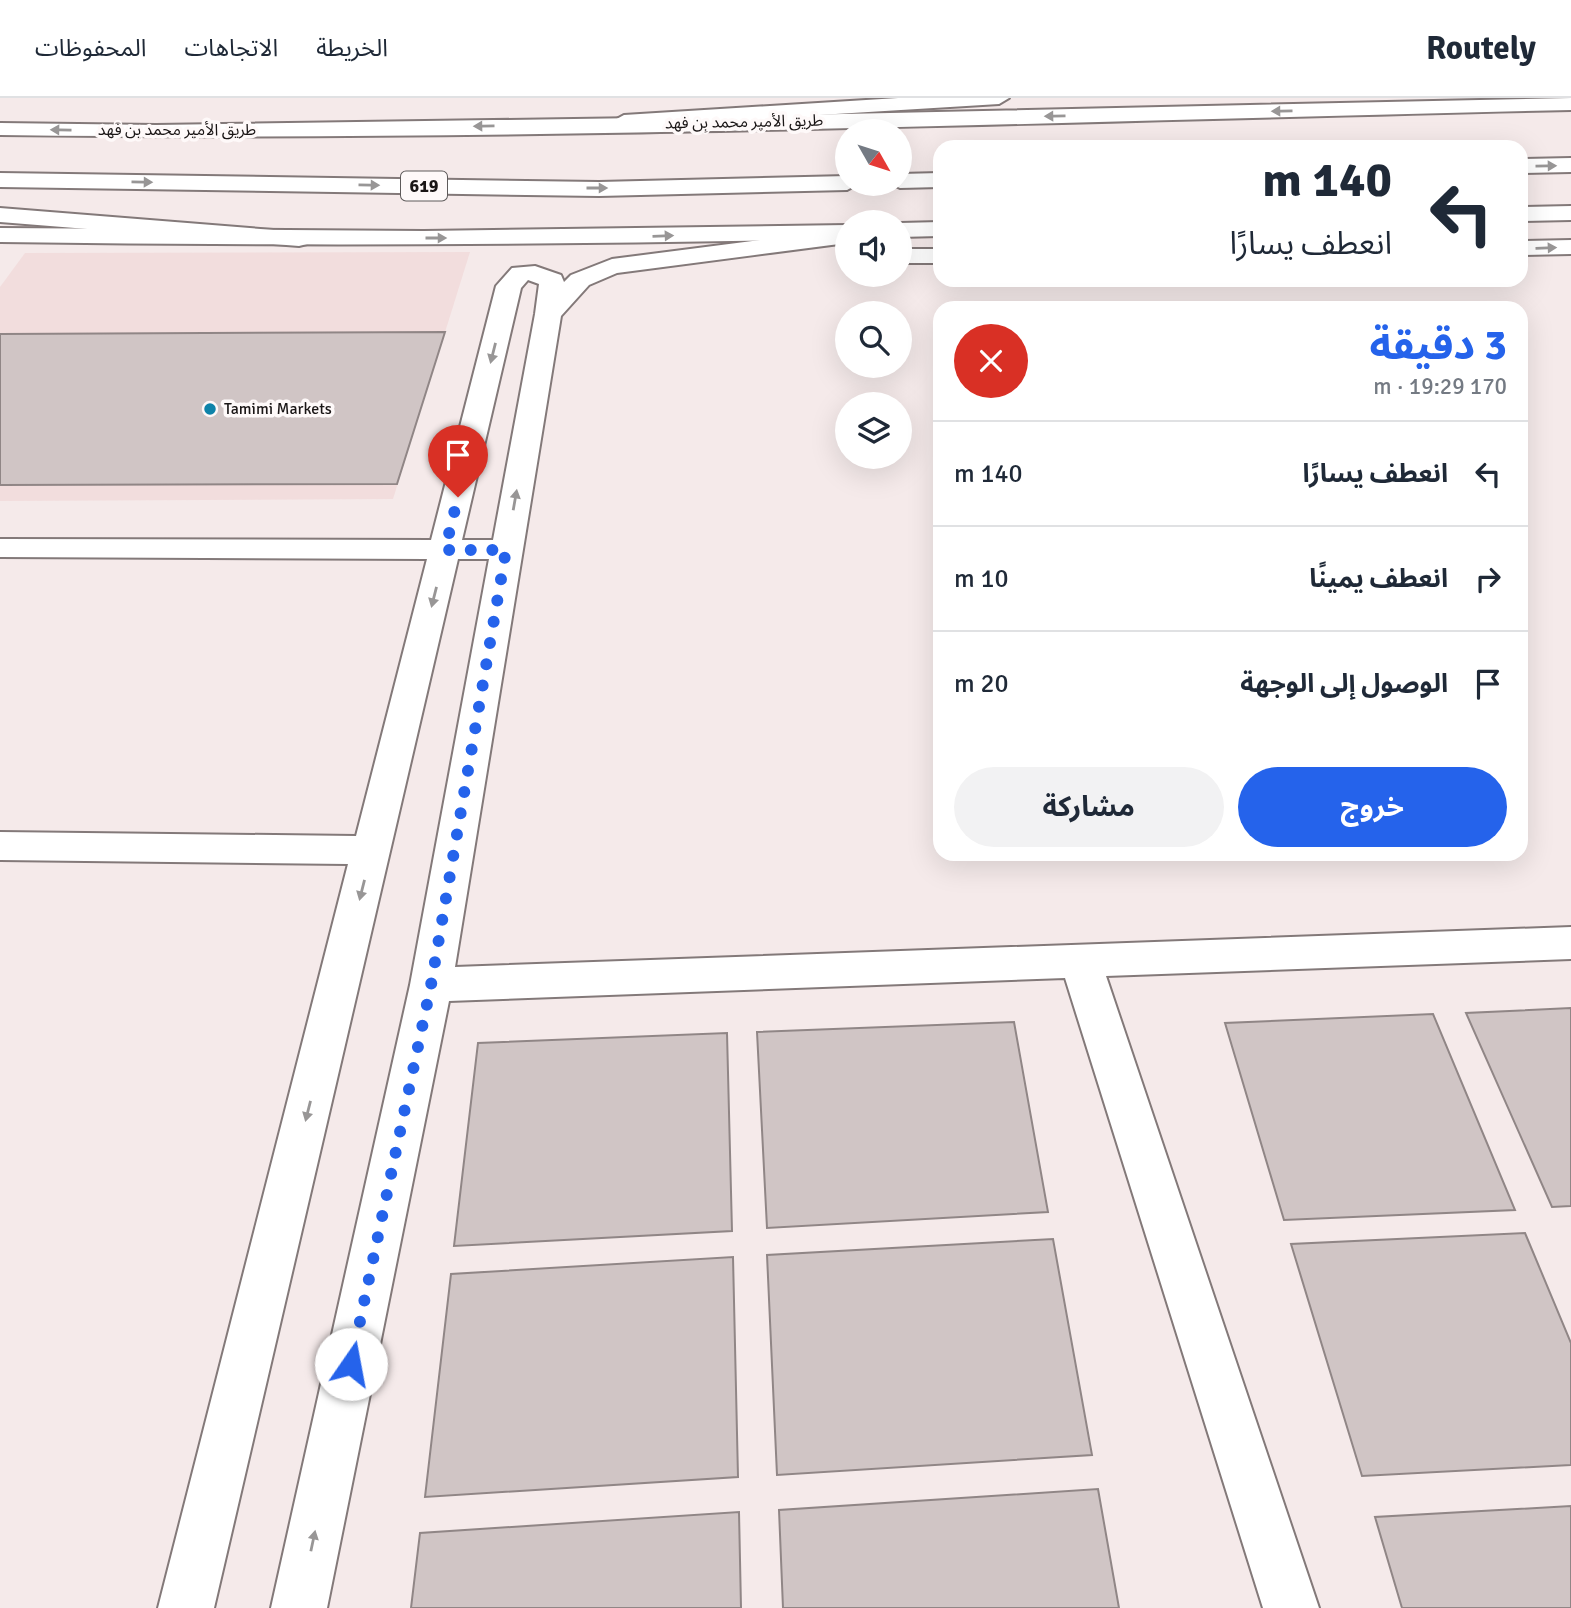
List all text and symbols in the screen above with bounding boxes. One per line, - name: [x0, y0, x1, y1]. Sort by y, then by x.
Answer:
- text: Routely: [1426, 28, 1536, 69]
- text: المحفوظات: [35, 33, 146, 63]
- text: الاتجاهات: [184, 33, 278, 63]
- text: الخريطة: [316, 33, 388, 63]
- one-way arrow: [1271, 105, 1293, 117]
- one-way arrow: [1044, 110, 1066, 122]
- street label: طريق الأمير محمد بن فهد: [665, 111, 824, 133]
- north arrow: [835, 119, 912, 196]
- map controls: [835, 119, 912, 469]
- street label: طريق الأمير محمد بن فهد: [98, 120, 256, 140]
- one-way arrow: [473, 121, 495, 132]
- one-way arrow: [50, 124, 72, 135]
- text: 140 m: [1262, 150, 1392, 210]
- one-way arrow: [1535, 160, 1557, 171]
- icon: left: [1416, 168, 1507, 259]
- road number: 619: [401, 172, 447, 200]
- one-way arrow: [131, 176, 153, 188]
- one-way arrow: [358, 180, 380, 191]
- one-way arrow: [586, 182, 608, 194]
- button: sound: [835, 210, 912, 287]
- text: انعطف يسارًا: [1230, 224, 1392, 263]
- one-way arrow: [652, 231, 674, 242]
- one-way arrow: [425, 232, 447, 244]
- one-way arrow: [1535, 242, 1557, 253]
- button: search: [835, 301, 912, 378]
- text: 3 دقيقة: [1369, 320, 1507, 371]
- button: close: [954, 324, 1028, 398]
- one-way arrow: [487, 342, 498, 364]
- text: 170 m · 19:29: [1373, 372, 1507, 401]
- button: layers: [835, 392, 912, 469]
- place label: Tamimi Markets: [224, 399, 332, 419]
- marker: Tamimi Markets: [202, 401, 218, 417]
- pin: [428, 425, 488, 497]
- icon: arrive: [439, 436, 477, 474]
- icon: left: [1469, 455, 1507, 493]
- text: 140 m: [954, 458, 1023, 490]
- text: انعطف يسارًا: [1303, 458, 1448, 490]
- one-way arrow: [510, 489, 521, 511]
- icon: right: [1469, 560, 1507, 598]
- text: 10 m: [954, 563, 1009, 595]
- text: انعطف يمينًا: [1309, 563, 1448, 595]
- one-way arrow: [428, 587, 439, 609]
- icon: arrive: [1469, 665, 1507, 703]
- text: 20 m: [954, 668, 1009, 700]
- text: الوصول إلى الوجهة: [1240, 668, 1448, 700]
- button: مشاركة: [954, 767, 1224, 847]
- button: خروج: [1238, 767, 1507, 847]
- one-way arrow: [356, 879, 367, 901]
- one-way arrow: [302, 1100, 313, 1122]
- position arrow: [314, 1327, 388, 1401]
- one-way arrow: [307, 1530, 318, 1552]

